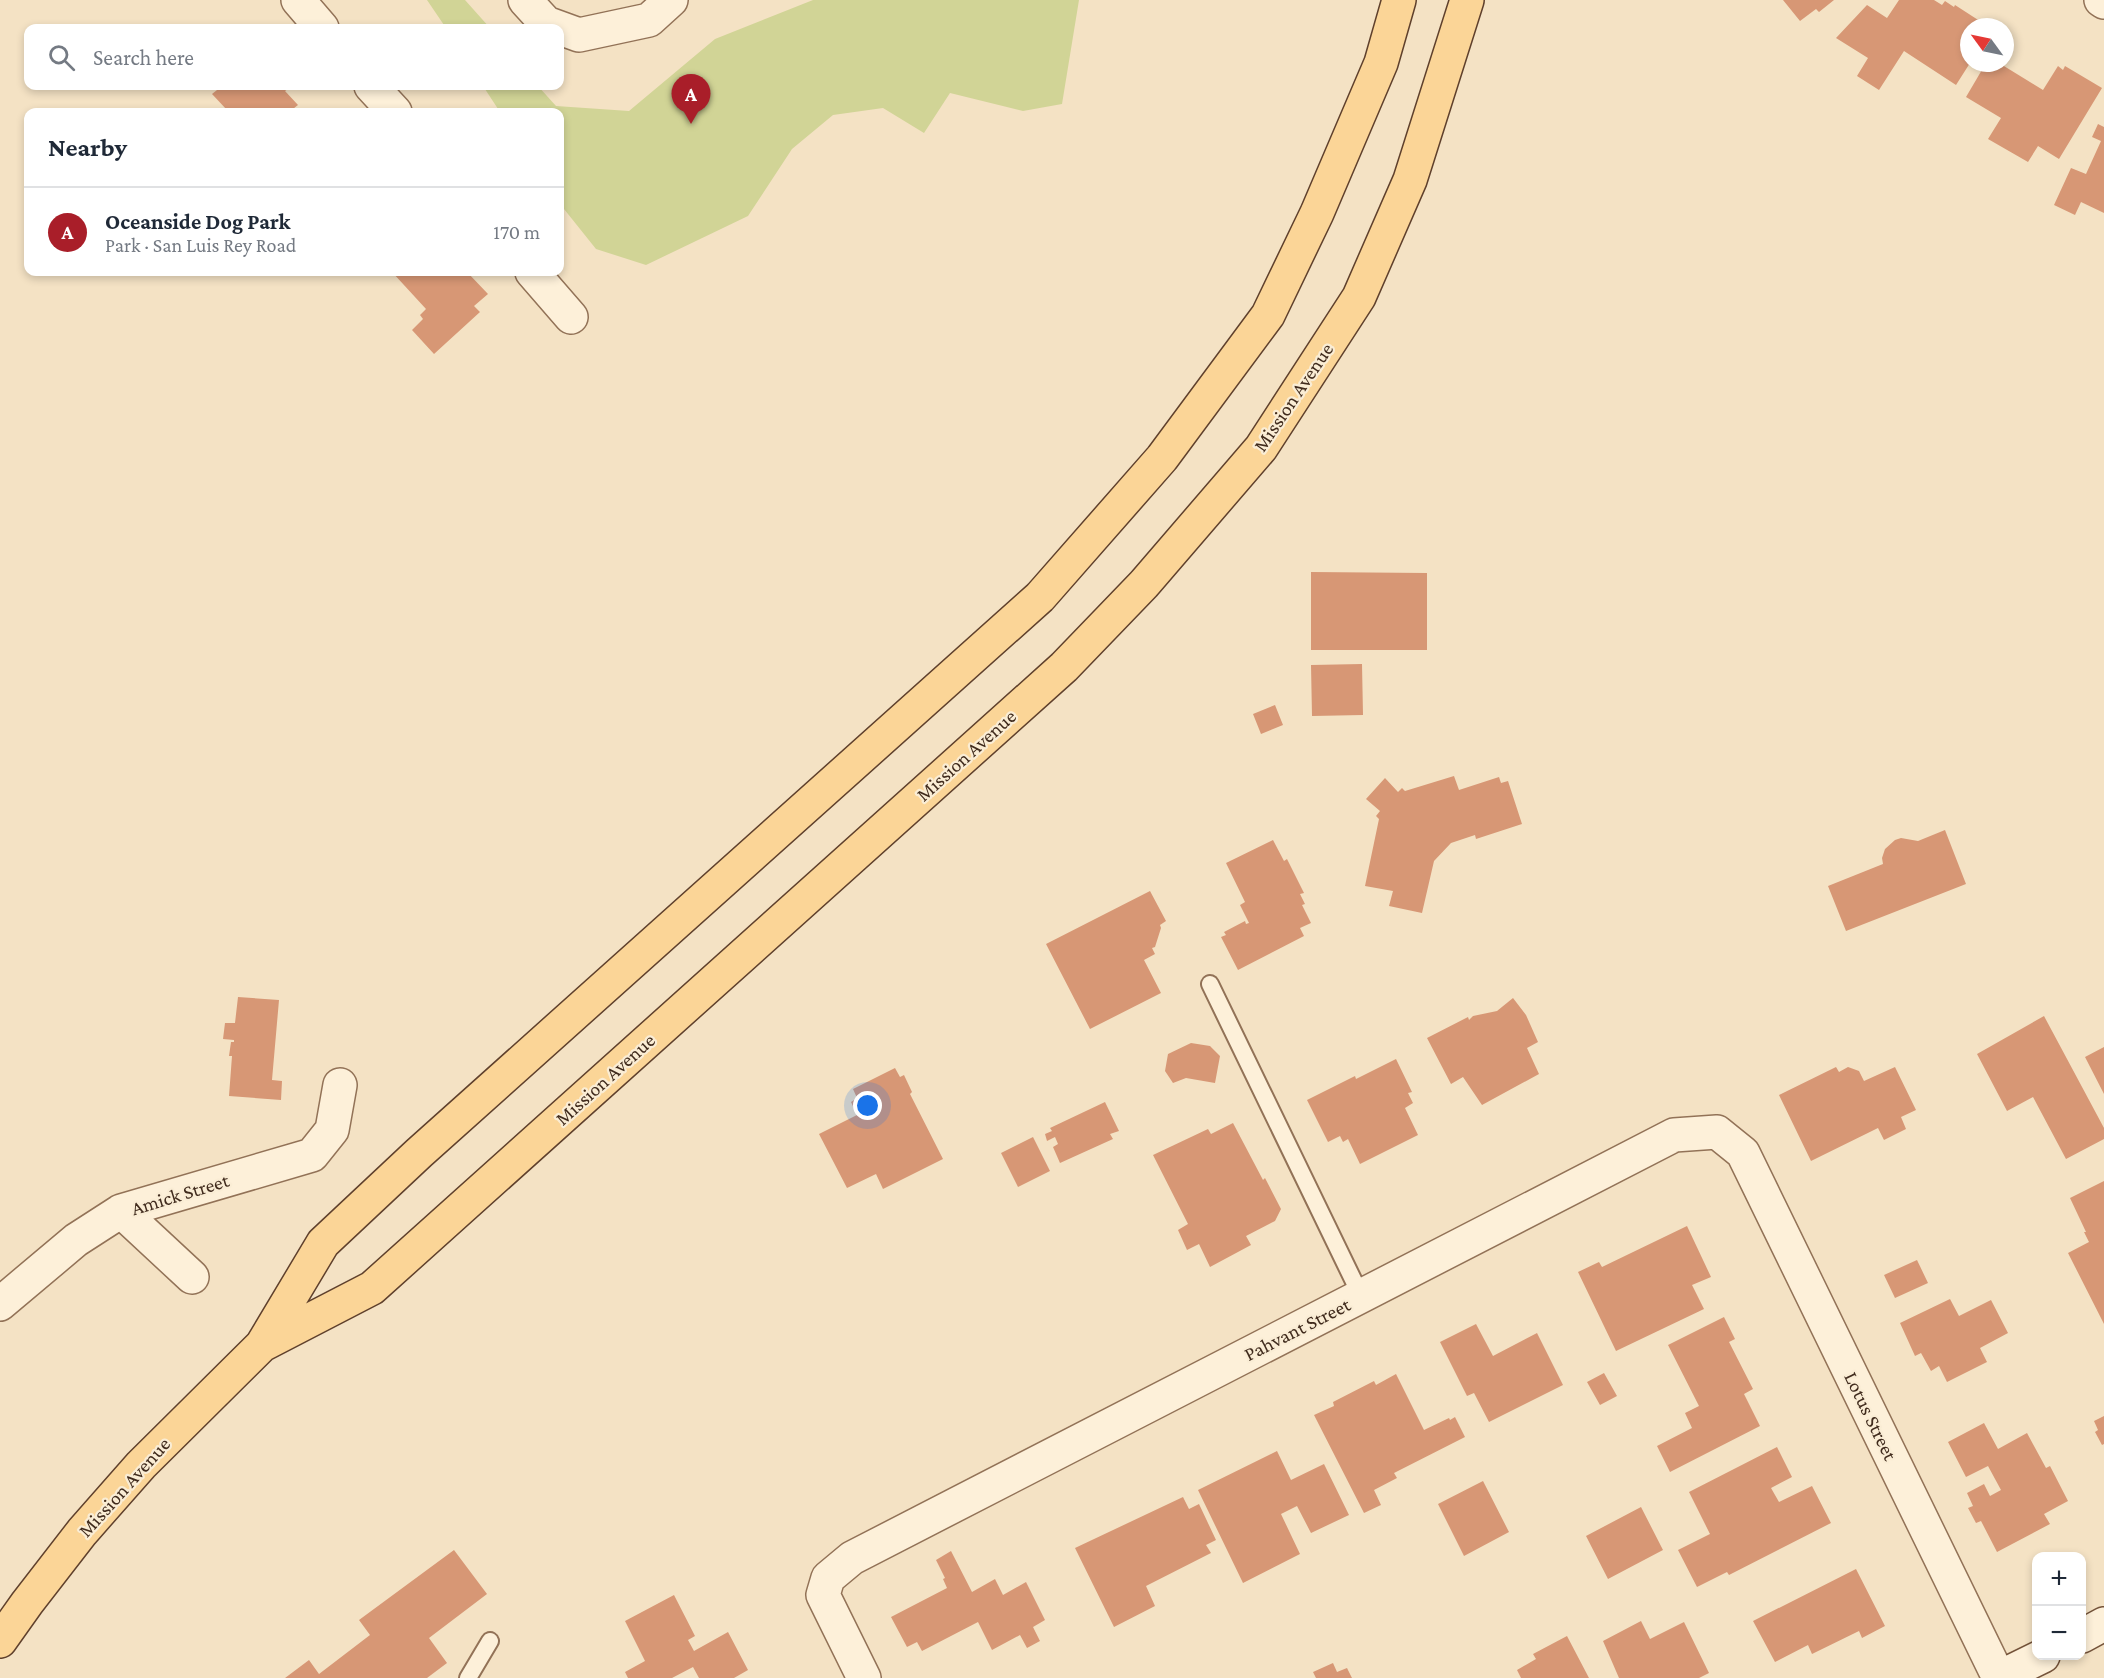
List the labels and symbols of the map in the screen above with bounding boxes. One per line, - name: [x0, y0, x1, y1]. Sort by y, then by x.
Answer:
- north arrow: [1960, 18, 2014, 72]
- pin: A: [672, 74, 710, 124]
- street label: Mission Avenue: [1249, 338, 1337, 455]
- street label: Mission Avenue: [912, 704, 1020, 805]
- street label: Mission Avenue: [551, 1028, 659, 1129]
- your location: [853, 1091, 882, 1120]
- street label: Amick Street: [128, 1169, 232, 1219]
- street label: Pahvant Street: [1240, 1293, 1354, 1365]
- street label: Lotus Street: [1840, 1368, 1902, 1464]
- street label: Mission Avenue: [74, 1433, 175, 1541]

